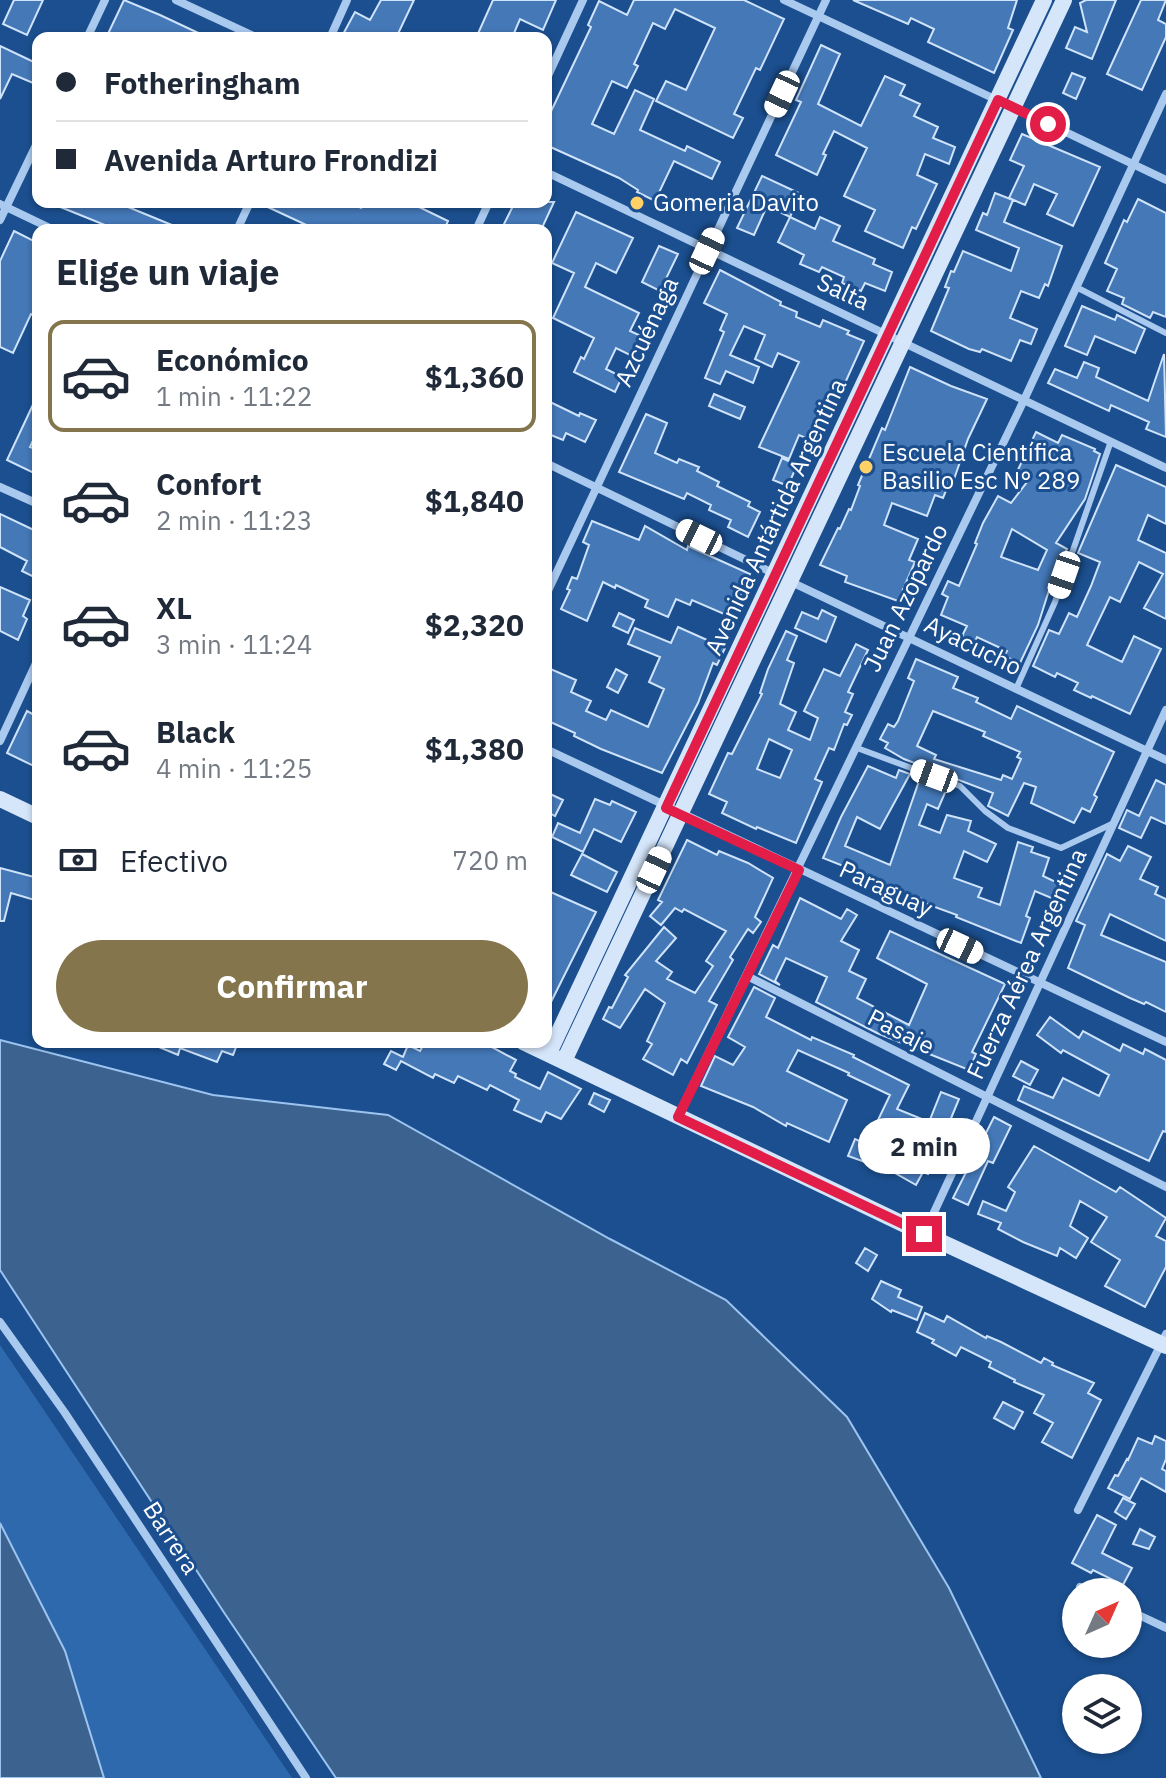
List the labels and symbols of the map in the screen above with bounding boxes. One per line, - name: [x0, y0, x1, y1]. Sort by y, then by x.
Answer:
- car: [761, 67, 803, 121]
- route start: [1030, 106, 1066, 142]
- place label: Gomeria Davito: [653, 186, 819, 218]
- marker: Gomeria Davito: [628, 194, 646, 212]
- car: [686, 224, 728, 278]
- street label: Salta: [812, 265, 875, 317]
- street label: Azcuénaga: [607, 272, 685, 391]
- street label: Avenida Antártida Argentina: [697, 373, 853, 660]
- place label: Escuela Científica Basilio Esc N° 289: [882, 436, 1080, 496]
- marker: Escuela Científica Basilio Esc N° 289: [857, 458, 875, 476]
- car: [672, 516, 726, 558]
- street label: Juan Azopardo: [855, 518, 955, 677]
- car: [1045, 548, 1083, 602]
- street label: Ayacucho: [920, 608, 1027, 682]
- car: [907, 757, 961, 795]
- car: [633, 843, 675, 897]
- street label: Fuerza Aérea Argentina: [959, 843, 1094, 1084]
- street label: Paraguay: [835, 853, 938, 924]
- car: [933, 925, 987, 967]
- street label: Pasaje: [863, 1001, 940, 1061]
- callout: 2 min: [858, 1118, 990, 1174]
- route end: [906, 1216, 942, 1252]
- street label: Barrera: [136, 1495, 207, 1580]
- north arrow: [1062, 1578, 1142, 1658]

